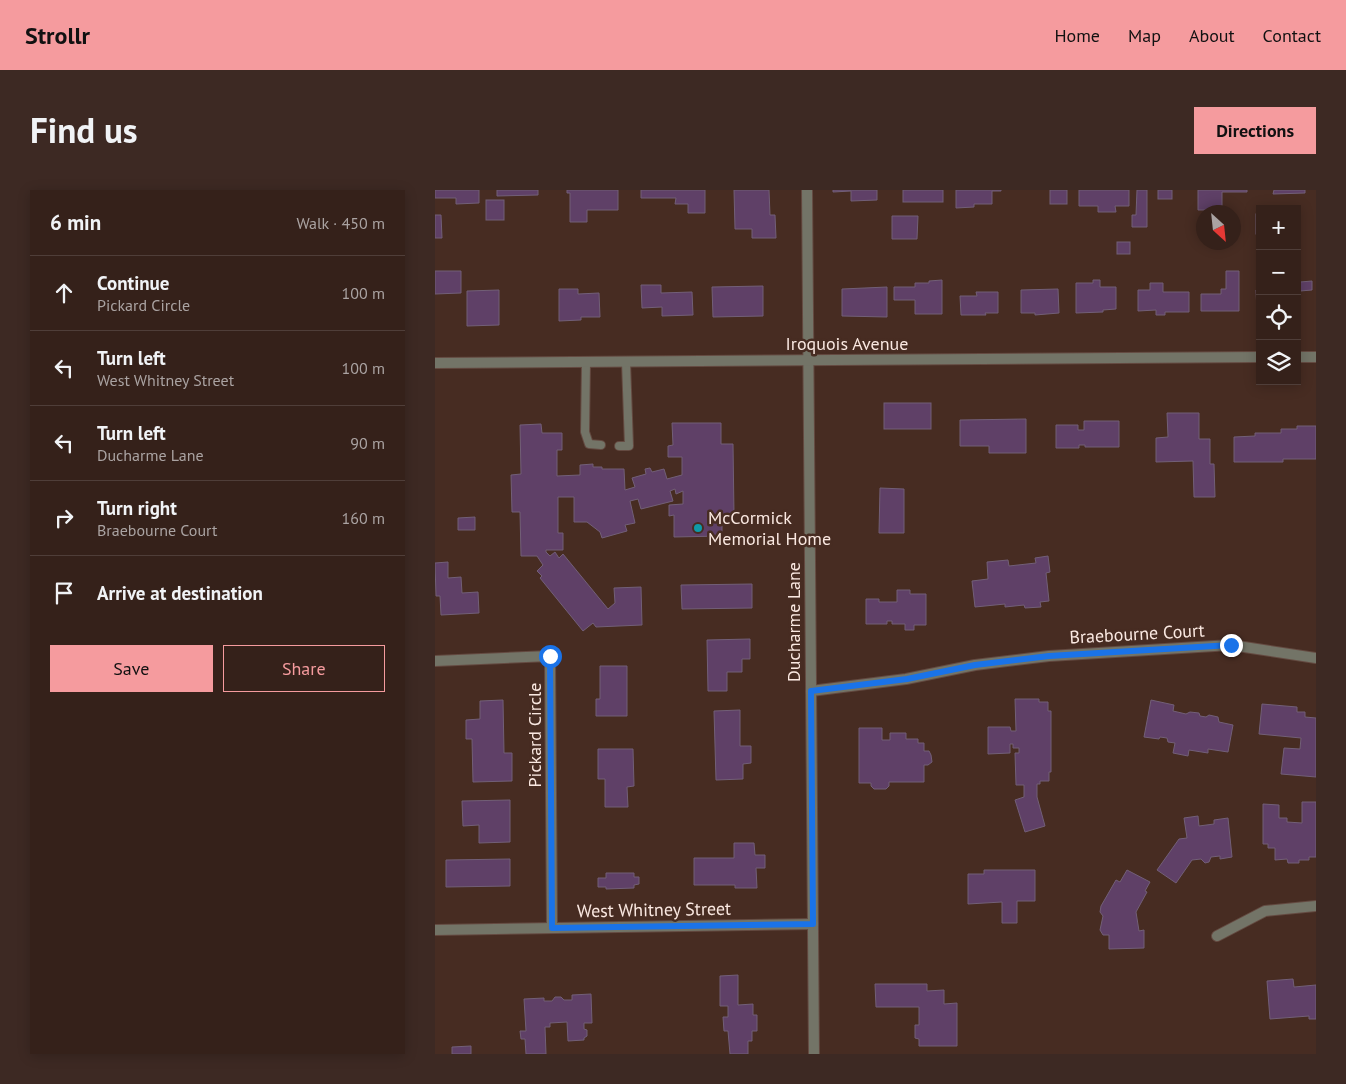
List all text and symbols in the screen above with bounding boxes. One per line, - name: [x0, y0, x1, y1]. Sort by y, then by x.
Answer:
- text: Strollr: [25, 20, 90, 51]
- text: Home: [1054, 24, 1100, 47]
- text: Map: [1128, 24, 1161, 47]
- text: About: [1189, 24, 1235, 47]
- text: Contact: [1263, 24, 1321, 47]
- text: Find us: [30, 107, 138, 153]
- button: Directions: [1194, 107, 1316, 154]
- north arrow: [1196, 205, 1241, 250]
- map controls: [1256, 205, 1301, 385]
- button: +: [1256, 205, 1301, 250]
- text: 6 min: [50, 209, 101, 236]
- text: Walk · 450 m: [296, 213, 385, 233]
- button: −: [1256, 250, 1301, 295]
- text: Continue: [97, 271, 169, 295]
- icon: ahead: [50, 279, 78, 307]
- text: 100 m: [342, 283, 385, 303]
- text: Pickard Circle: [97, 295, 190, 315]
- button: locate: [1256, 295, 1301, 340]
- street label: Iroquois Avenue: [786, 332, 908, 355]
- button: layers: [1256, 340, 1301, 385]
- text: Turn left: [97, 346, 166, 370]
- icon: left: [50, 354, 78, 382]
- text: 100 m: [342, 358, 385, 378]
- text: West Whitney Street: [97, 370, 234, 390]
- text: Turn left: [97, 421, 166, 445]
- icon: left: [50, 429, 78, 457]
- text: 90 m: [350, 433, 385, 453]
- text: Ducharme Lane: [97, 445, 204, 465]
- text: Turn right: [97, 496, 177, 520]
- icon: right: [50, 504, 78, 532]
- place label: McCormick Memorial Home: [708, 506, 831, 550]
- text: 160 m: [342, 508, 385, 528]
- text: Braebourne Court: [97, 520, 217, 540]
- marker: McCormick Memorial Home: [692, 522, 704, 534]
- street label: Ducharme Lane: [782, 562, 805, 682]
- icon: arrive: [50, 579, 78, 607]
- text: Arrive at destination: [97, 581, 263, 605]
- street label: Braebourne Court: [1069, 618, 1205, 649]
- route end: [1220, 634, 1243, 657]
- button: Save: [50, 645, 213, 692]
- button: Share: [223, 645, 385, 692]
- route start: [539, 645, 562, 668]
- street label: Pickard Circle: [523, 683, 546, 787]
- street label: West Whitney Street: [577, 897, 731, 922]

